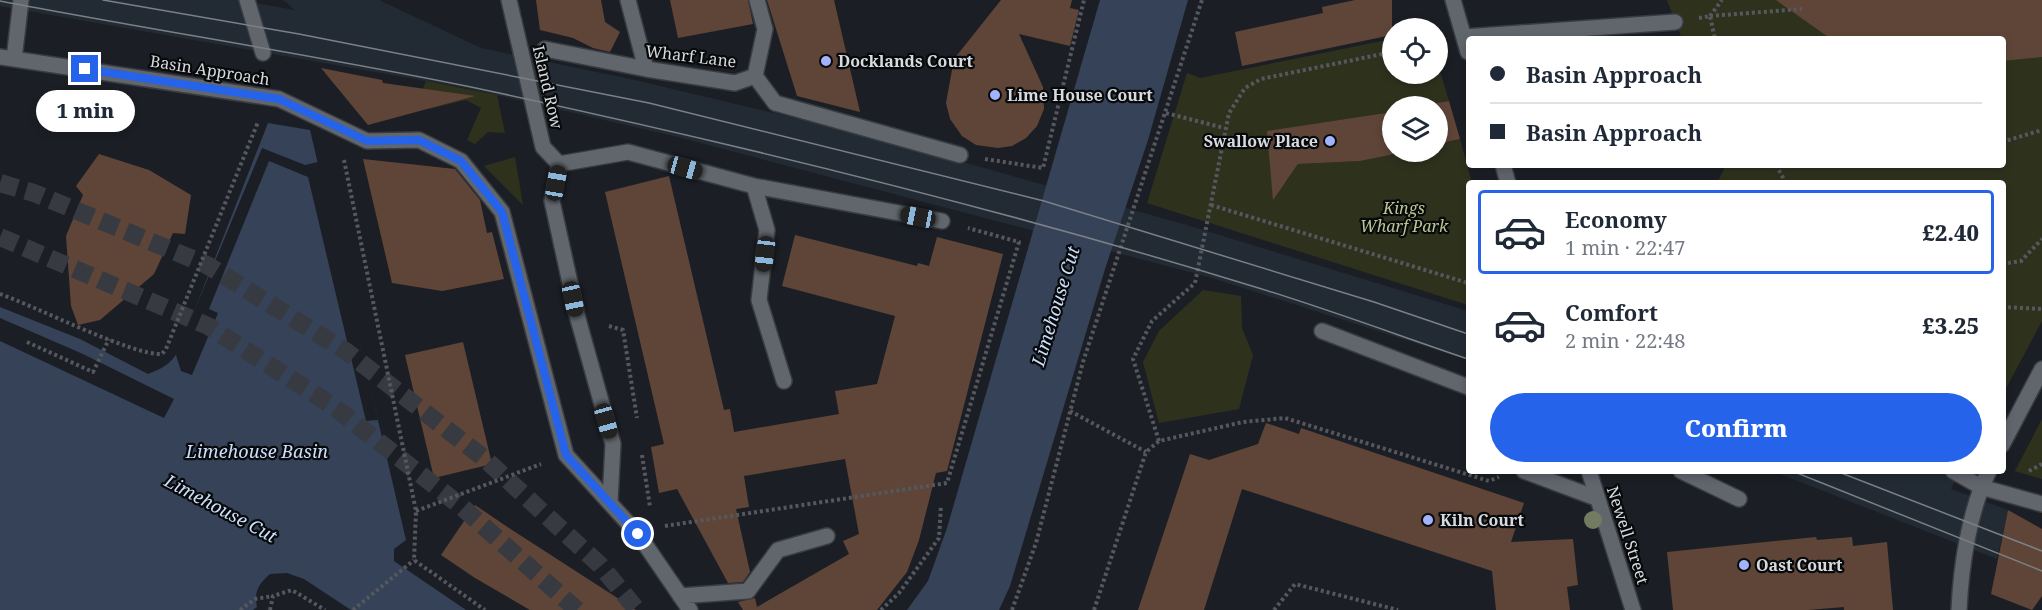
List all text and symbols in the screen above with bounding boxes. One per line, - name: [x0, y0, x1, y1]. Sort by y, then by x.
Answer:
- map controls: [1382, 18, 1448, 162]
- button: locate: [1382, 18, 1448, 84]
- street label: Wharf Lane: [644, 40, 738, 72]
- street label: Island Row: [528, 43, 568, 131]
- street label: Basin Approach: [149, 50, 271, 90]
- place label: Docklands Court: [838, 50, 973, 72]
- marker: Docklands Court: [819, 54, 833, 68]
- route end: [71, 55, 98, 82]
- text: Basin Approach: [1526, 59, 1702, 89]
- place label: Lime House Court: [1007, 84, 1153, 106]
- marker: Lime House Court: [988, 88, 1002, 102]
- callout: 1 min: [36, 90, 134, 132]
- button: layers: [1382, 96, 1448, 162]
- text: 1 min: [57, 97, 114, 124]
- text: Basin Approach: [1526, 117, 1702, 147]
- place label: Swallow Place: [1204, 130, 1318, 152]
- marker: Swallow Place: [1323, 134, 1337, 148]
- car: [665, 154, 705, 182]
- car: [544, 164, 568, 202]
- park label: Kings Wharf Park: [1360, 197, 1449, 237]
- text: Economy: [1565, 204, 1667, 234]
- car: [899, 205, 937, 229]
- icon: car: [1493, 205, 1547, 259]
- text: £2.40: [1922, 217, 1979, 247]
- text: 1 min · 22:47: [1565, 234, 1685, 261]
- car: [754, 235, 776, 273]
- water label: Limehouse Cut: [1025, 243, 1085, 370]
- car: [560, 280, 586, 318]
- text: Comfort: [1565, 297, 1658, 327]
- icon: car: [1493, 298, 1547, 352]
- text: £3.25: [1922, 310, 1979, 340]
- text: 2 min · 22:48: [1565, 327, 1685, 354]
- button: Confirm: [1490, 393, 1982, 462]
- car: [592, 401, 620, 441]
- water label: Limehouse Basin: [185, 439, 328, 463]
- water label: Limehouse Cut: [160, 468, 282, 548]
- street label: Newell Street: [1602, 483, 1654, 587]
- place label: Kiln Court: [1440, 509, 1524, 531]
- marker: Kiln Court: [1421, 513, 1435, 527]
- route start: [624, 520, 651, 547]
- place label: Oast Court: [1756, 554, 1843, 576]
- marker: Oast Court: [1737, 558, 1751, 572]

